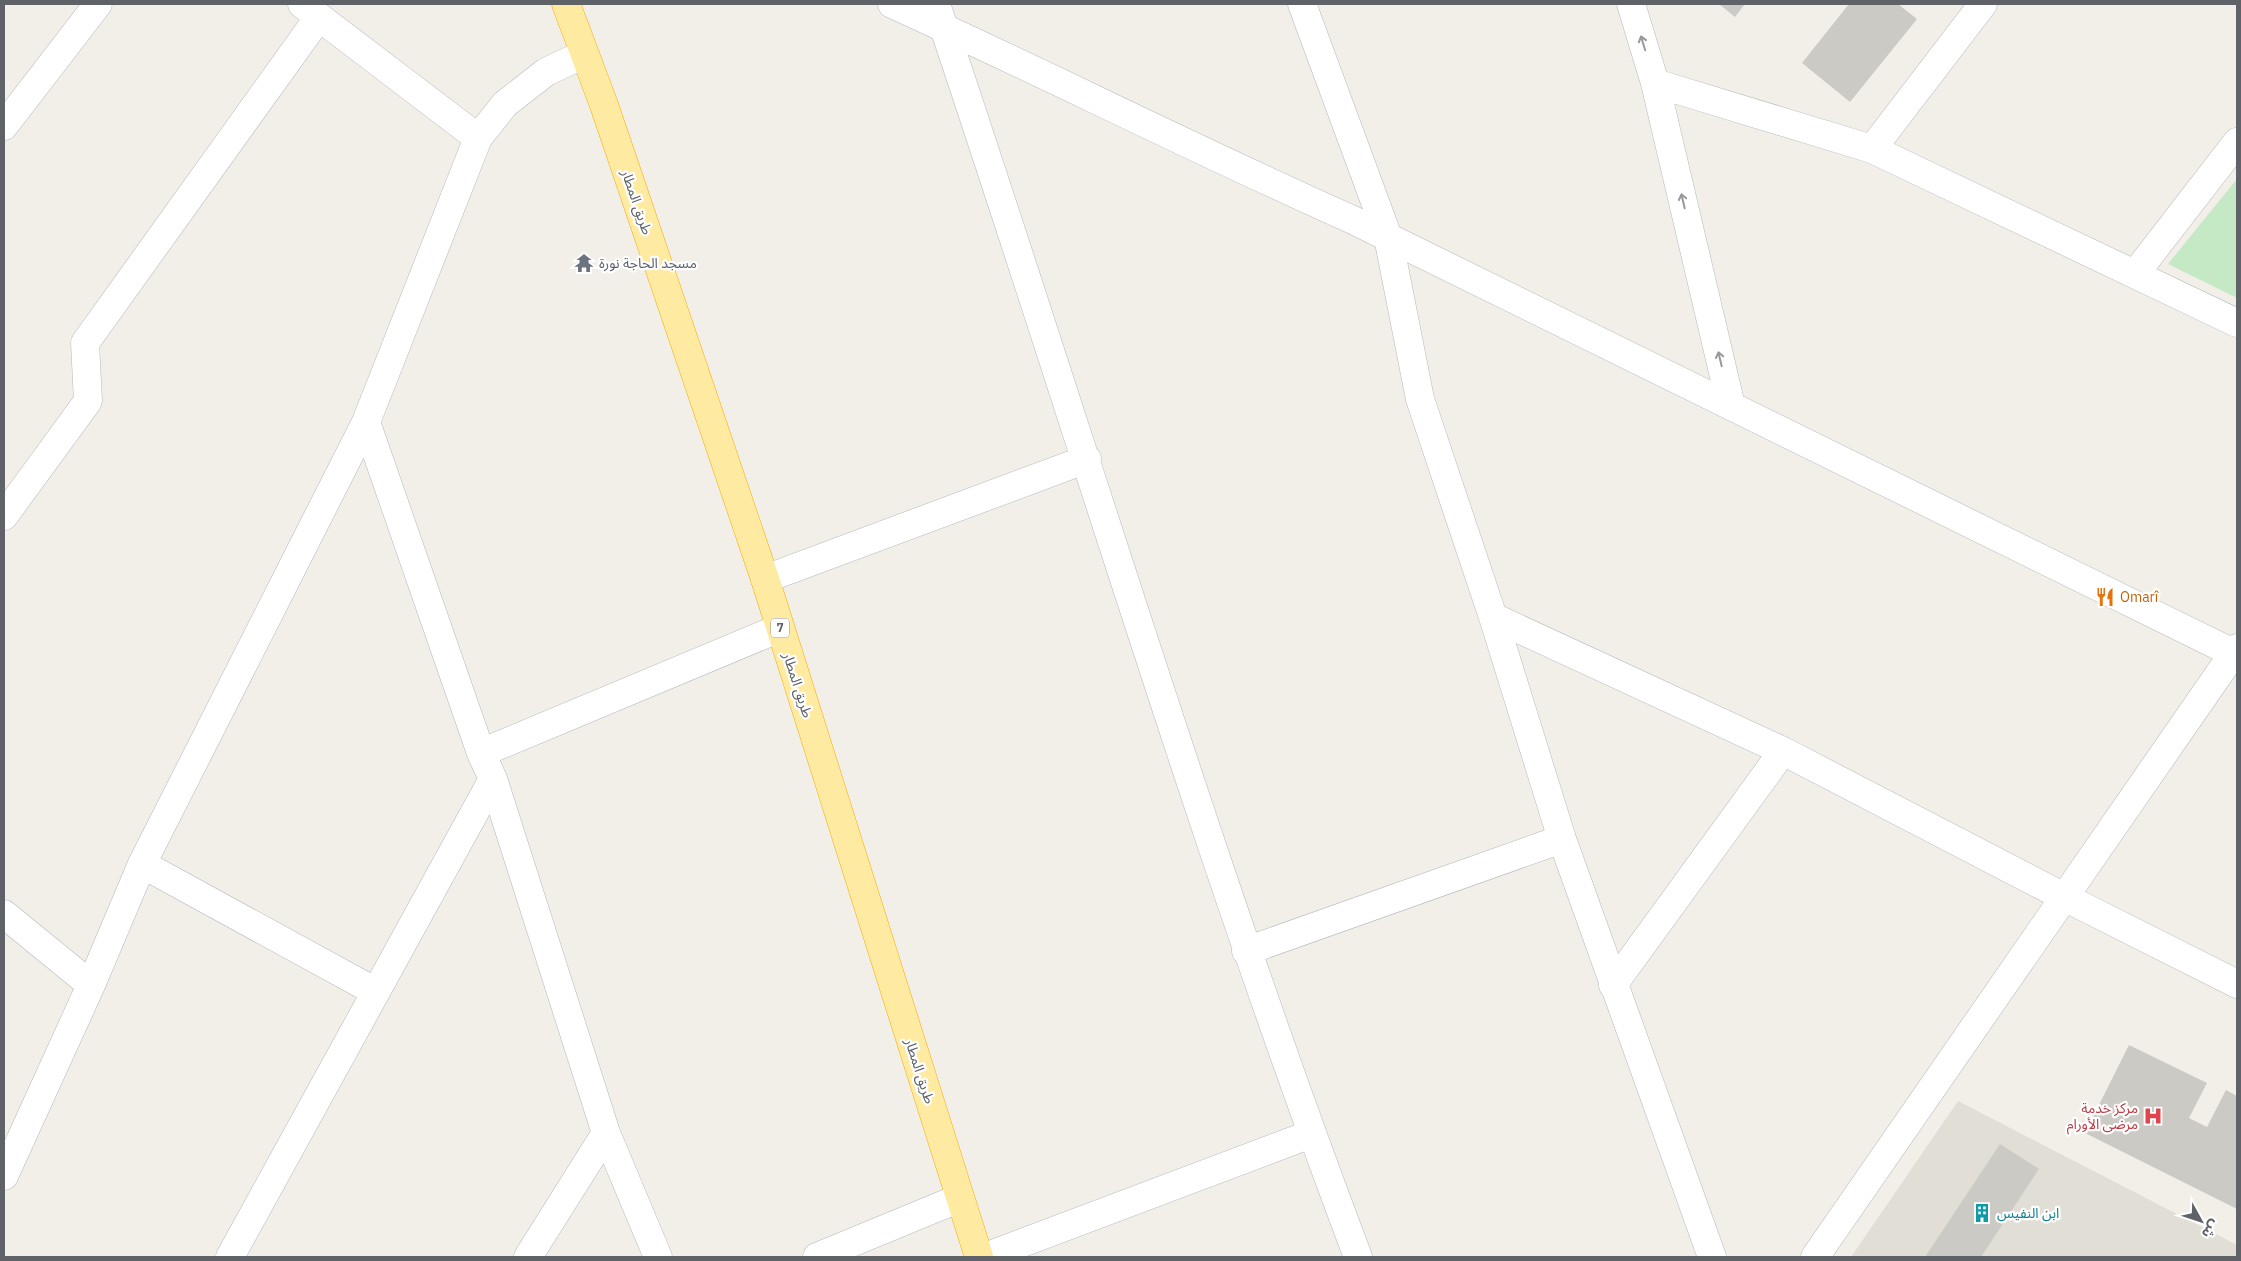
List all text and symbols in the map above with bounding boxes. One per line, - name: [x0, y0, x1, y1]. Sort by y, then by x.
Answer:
- one-way arrow: [1638, 35, 1648, 51]
- street label: طريق المطار: [616, 166, 657, 237]
- one-way arrow: [1678, 193, 1687, 209]
- temple icon: مسجد الحاجة نورة: [573, 252, 595, 274]
- place label: مسجد الحاجة نورة: [599, 254, 697, 272]
- one-way arrow: [1715, 351, 1724, 367]
- restaurant icon: Omarî: [2094, 586, 2116, 608]
- place label: Omarî: [2120, 588, 2159, 606]
- road number: 7: [771, 618, 789, 638]
- street label: طريق المطار: [778, 649, 817, 720]
- street label: طريق المطار: [900, 1035, 939, 1106]
- place label: مركز خدمة مرضى الأورام: [2067, 1099, 2138, 1135]
- hospital icon: مركز خدمة مرضى الأورام: [2142, 1105, 2164, 1127]
- north arrow: [2176, 1196, 2226, 1246]
- building icon: ابن النفيس: [1971, 1202, 1993, 1224]
- place label: ابن النفيس: [1997, 1204, 2059, 1222]
- text: ش: [2198, 1216, 2224, 1242]

